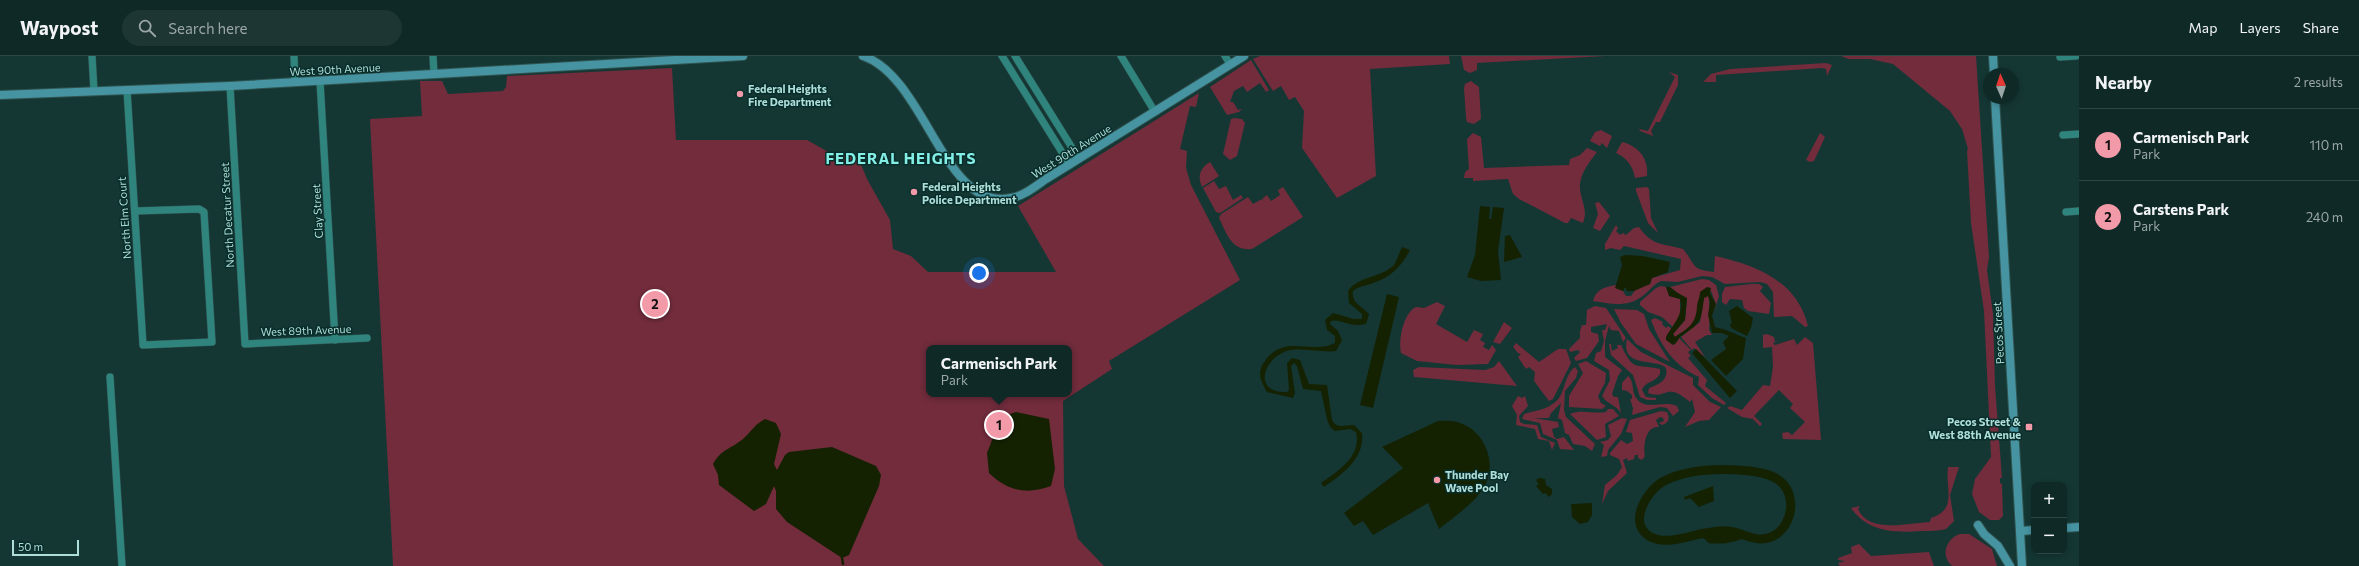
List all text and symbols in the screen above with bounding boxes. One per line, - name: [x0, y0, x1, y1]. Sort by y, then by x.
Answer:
- search box: [122, 10, 402, 46]
- text: Waypost: [20, 16, 98, 39]
- icon: search: [136, 17, 158, 39]
- text: Search here: [168, 19, 248, 37]
- text: Map: [2189, 19, 2217, 36]
- text: Layers: [2239, 19, 2281, 36]
- text: Share: [2303, 19, 2339, 36]
- street label: West 90th Avenue: [289, 60, 381, 78]
- north arrow: [1983, 68, 2019, 104]
- text: Nearby: [2095, 72, 2152, 93]
- text: 2 results: [2294, 74, 2343, 90]
- place label: Federal Heights Fire Department: [748, 82, 832, 108]
- marker: Federal Heights Fire Department: [735, 89, 745, 99]
- street label: West 90th Avenue: [1029, 121, 1113, 181]
- text: Carmenisch Park: [2133, 128, 2249, 146]
- text: 1: [2105, 137, 2111, 153]
- text: 110 m: [2310, 137, 2343, 153]
- text: Park: [2133, 146, 2160, 162]
- district label: FEDERAL HEIGHTS: [825, 149, 977, 167]
- street label: North Decatur Street: [218, 161, 236, 268]
- street label: North Elm Court: [115, 176, 133, 260]
- place label: Federal Heights Police Department: [922, 180, 1017, 206]
- street label: Clay Street: [309, 183, 325, 239]
- marker: Federal Heights Police Department: [909, 187, 919, 197]
- text: Carstens Park: [2133, 200, 2229, 218]
- text: 2: [2104, 209, 2112, 225]
- text: 240 m: [2306, 209, 2343, 225]
- text: Park: [2133, 218, 2160, 234]
- your location: [969, 263, 989, 283]
- pin: 2: [642, 289, 668, 319]
- street label: Pecos Street: [1990, 301, 2006, 365]
- street label: West 89th Avenue: [260, 322, 352, 338]
- popup: [926, 345, 1072, 397]
- text: Carmenisch Park: [941, 354, 1057, 372]
- text: Park: [941, 372, 968, 388]
- pin: 1: [986, 410, 1012, 440]
- place label: Pecos Street & West 88th Avenue: [1929, 415, 2022, 441]
- marker: Pecos Street & West 88th Avenue: [2024, 422, 2034, 432]
- place label: Thunder Bay Wave Pool: [1445, 468, 1509, 494]
- marker: Thunder Bay Wave Pool: [1432, 475, 1442, 485]
- map controls: [2031, 482, 2067, 554]
- button: +: [2031, 482, 2067, 518]
- button: −: [2031, 518, 2067, 554]
- scale bar: [12, 538, 79, 557]
- text: 50 m: [18, 540, 43, 553]

